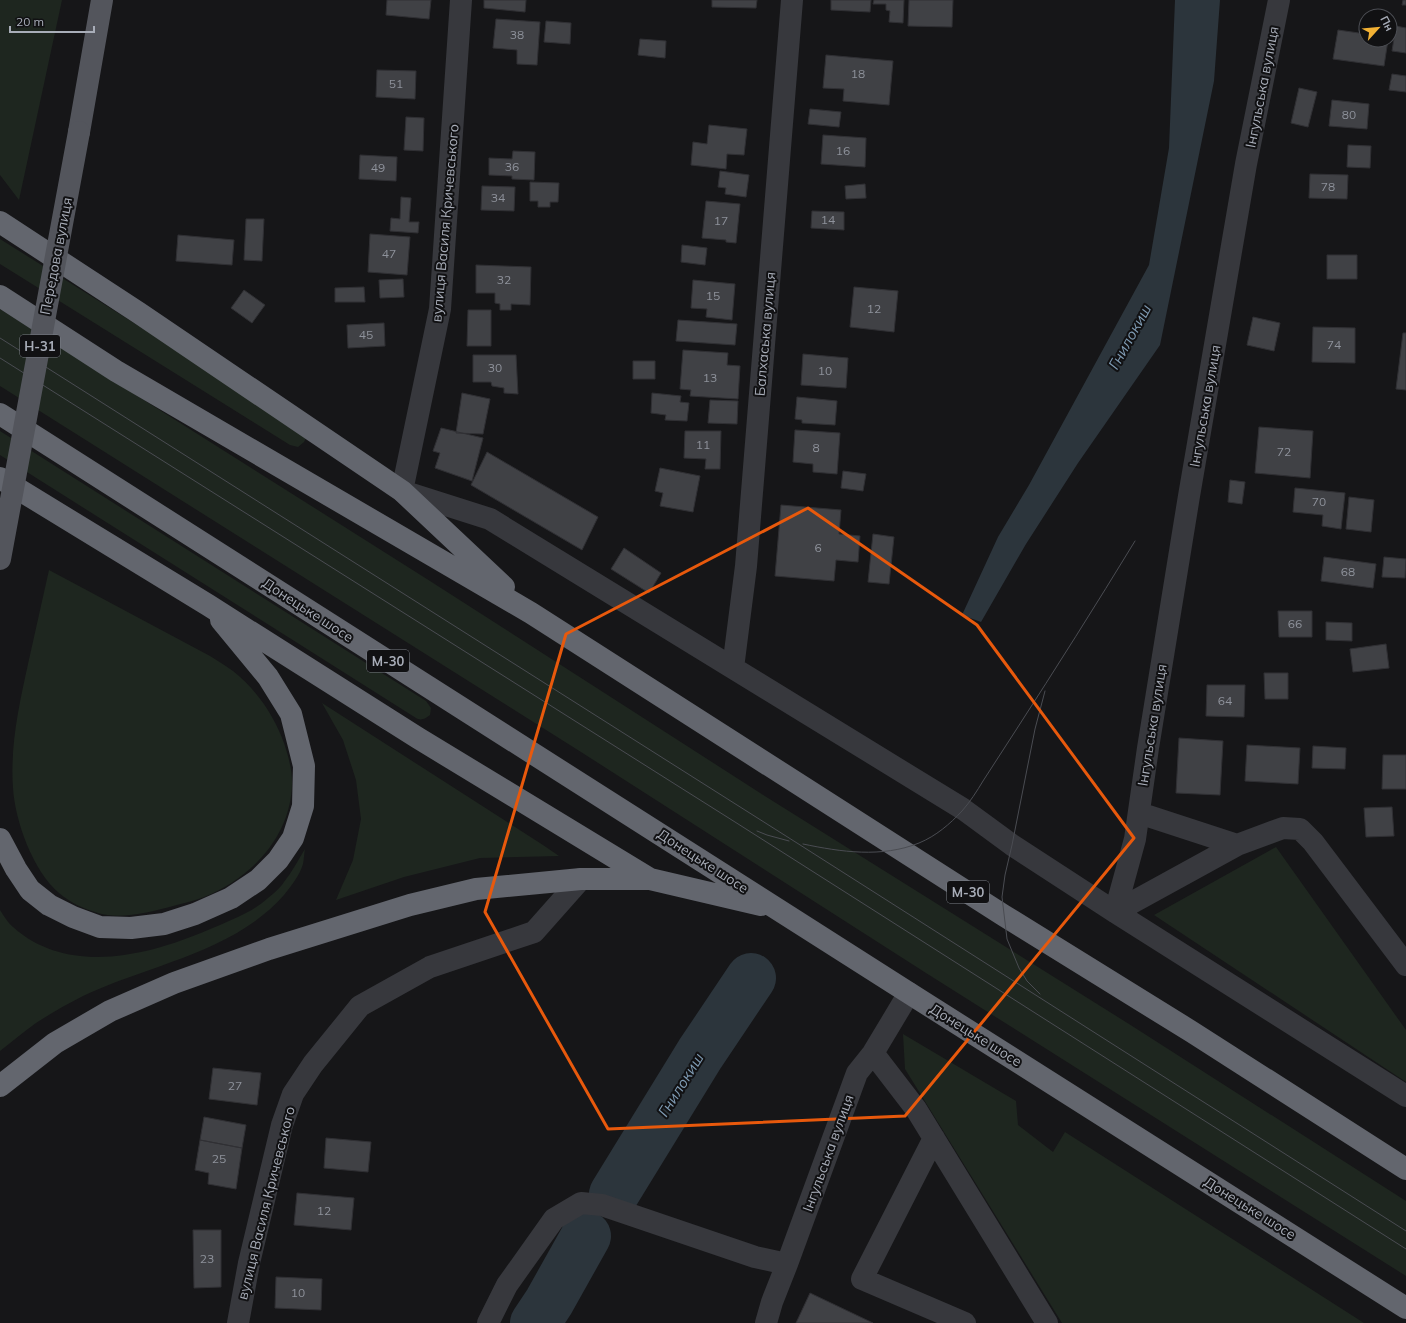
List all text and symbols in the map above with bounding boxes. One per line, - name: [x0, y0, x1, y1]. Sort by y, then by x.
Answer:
- scale bar: [10, 8, 94, 34]
- north arrow: [1358, 8, 1398, 48]
- text: Пн: [1377, 13, 1397, 34]
- text: 20 m: [16, 14, 44, 29]
- street label: Інгульська вулиця: [1241, 25, 1283, 149]
- house number: 38: [510, 27, 524, 42]
- house number: 18: [851, 66, 865, 81]
- house number: 51: [389, 76, 403, 91]
- house number: 80: [1342, 107, 1356, 122]
- street label: вулиця Василя Кричевського: [427, 123, 463, 323]
- house number: 16: [836, 143, 850, 158]
- house number: 36: [505, 159, 519, 174]
- house number: 49: [371, 160, 385, 175]
- house number: 78: [1321, 179, 1335, 194]
- house number: 34: [491, 190, 505, 205]
- street label: Передова вулиця: [36, 196, 76, 316]
- house number: 14: [821, 212, 835, 227]
- house number: 17: [714, 213, 728, 228]
- house number: 47: [382, 246, 396, 261]
- street label: Балхаська вулиця: [751, 271, 779, 397]
- house number: 32: [497, 272, 511, 287]
- house number: 15: [706, 288, 720, 303]
- house number: 12: [867, 301, 881, 316]
- water label: Гнилокиш: [1104, 301, 1155, 373]
- house number: 45: [359, 327, 373, 342]
- road number: Н-31: [20, 335, 60, 357]
- house number: 74: [1327, 337, 1341, 352]
- street label: Інгульська вулиця: [1185, 344, 1225, 468]
- house number: 30: [488, 360, 502, 375]
- house number: 10: [818, 363, 832, 378]
- house number: 13: [703, 370, 717, 385]
- house number: 11: [696, 437, 710, 452]
- house number: 8: [812, 440, 820, 455]
- house number: 72: [1277, 444, 1291, 459]
- house number: 70: [1312, 494, 1326, 509]
- house number: 6: [814, 540, 822, 555]
- house number: 68: [1341, 564, 1355, 579]
- street label: Донецьке шосе: [259, 574, 357, 646]
- house number: 66: [1288, 616, 1302, 631]
- road number: М-30: [367, 650, 409, 672]
- street label: Інгульська вулиця: [1133, 663, 1171, 787]
- house number: 64: [1218, 693, 1232, 708]
- street label: Донецьке шосе: [654, 825, 752, 897]
- road number: М-30: [947, 881, 989, 903]
- street label: Донецьке шосе: [927, 1000, 1026, 1071]
- water label: Гнилокиш: [653, 1049, 708, 1120]
- house number: 27: [228, 1078, 242, 1093]
- street label: Інгульська вулиця: [798, 1092, 858, 1214]
- street label: вулиця Василя Кричевського: [233, 1104, 299, 1302]
- house number: 25: [212, 1151, 226, 1166]
- street label: Донецьке шосе: [1201, 1173, 1300, 1244]
- house number: 12: [317, 1203, 331, 1218]
- house number: 23: [200, 1251, 214, 1266]
- house number: 10: [291, 1285, 305, 1300]

